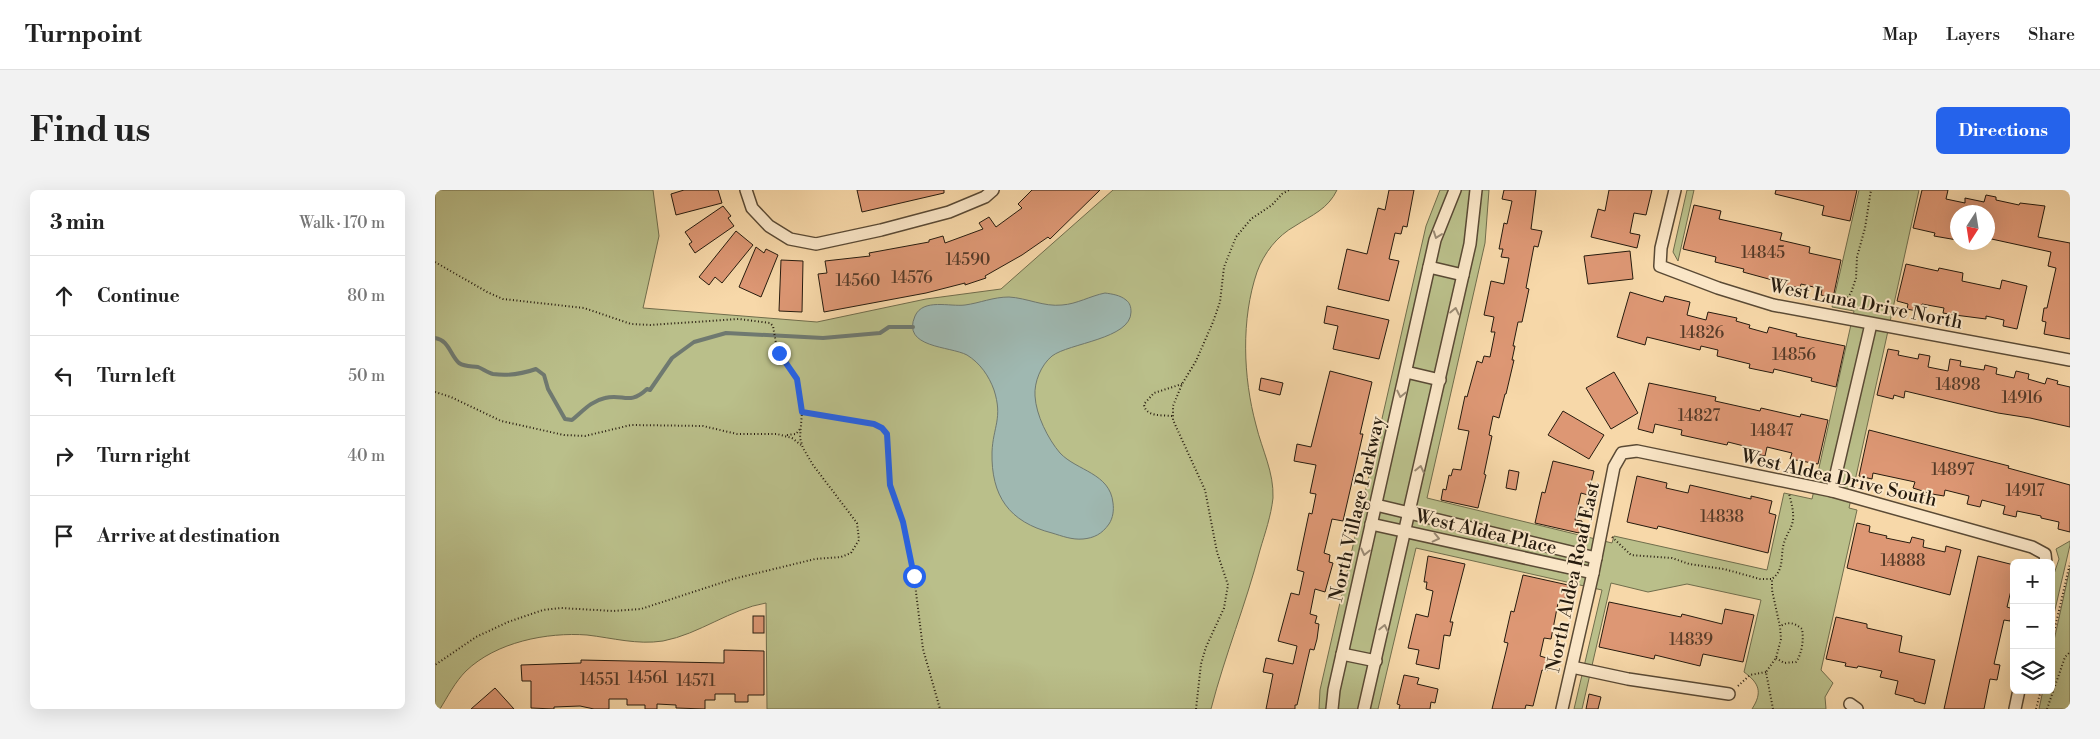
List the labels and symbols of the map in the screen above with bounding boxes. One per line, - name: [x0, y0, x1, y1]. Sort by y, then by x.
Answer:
- north arrow: [1950, 205, 1995, 250]
- one-way arrow: [1433, 231, 1443, 239]
- house number: 14845: [1741, 243, 1785, 263]
- house number: 14590: [946, 250, 990, 270]
- house number: 14576: [891, 268, 933, 288]
- house number: 14560: [836, 271, 880, 291]
- street label: West Luna Drive North: [1766, 273, 1965, 335]
- one-way arrow: [1449, 306, 1460, 315]
- house number: 14826: [1680, 323, 1725, 343]
- route end: [768, 342, 791, 365]
- house number: 14856: [1772, 345, 1816, 365]
- house number: 14898: [1935, 375, 1981, 395]
- house number: 14916: [2002, 388, 2043, 408]
- one-way arrow: [1396, 389, 1407, 398]
- house number: 14827: [1678, 406, 1720, 426]
- street label: North Village Parkway: [1324, 413, 1390, 604]
- house number: 14847: [1751, 421, 1793, 441]
- street label: West Aldea Drive South: [1738, 444, 1939, 512]
- house number: 14897: [1931, 460, 1975, 480]
- one-way arrow: [1414, 465, 1424, 474]
- street label: North Aldea Road East: [1541, 479, 1605, 674]
- house number: 14917: [2005, 481, 2045, 501]
- street label: West Aldea Place: [1412, 504, 1559, 560]
- house number: 14838: [1700, 507, 1744, 527]
- one-way arrow: [1431, 532, 1440, 543]
- one-way arrow: [1360, 548, 1371, 557]
- house number: 14888: [1880, 551, 1926, 571]
- route start: [903, 565, 926, 588]
- one-way arrow: [1378, 623, 1389, 632]
- house number: 14839: [1669, 630, 1713, 650]
- house number: 14561: [628, 668, 668, 688]
- house number: 14551: [580, 670, 620, 690]
- house number: 14571: [676, 671, 716, 691]

